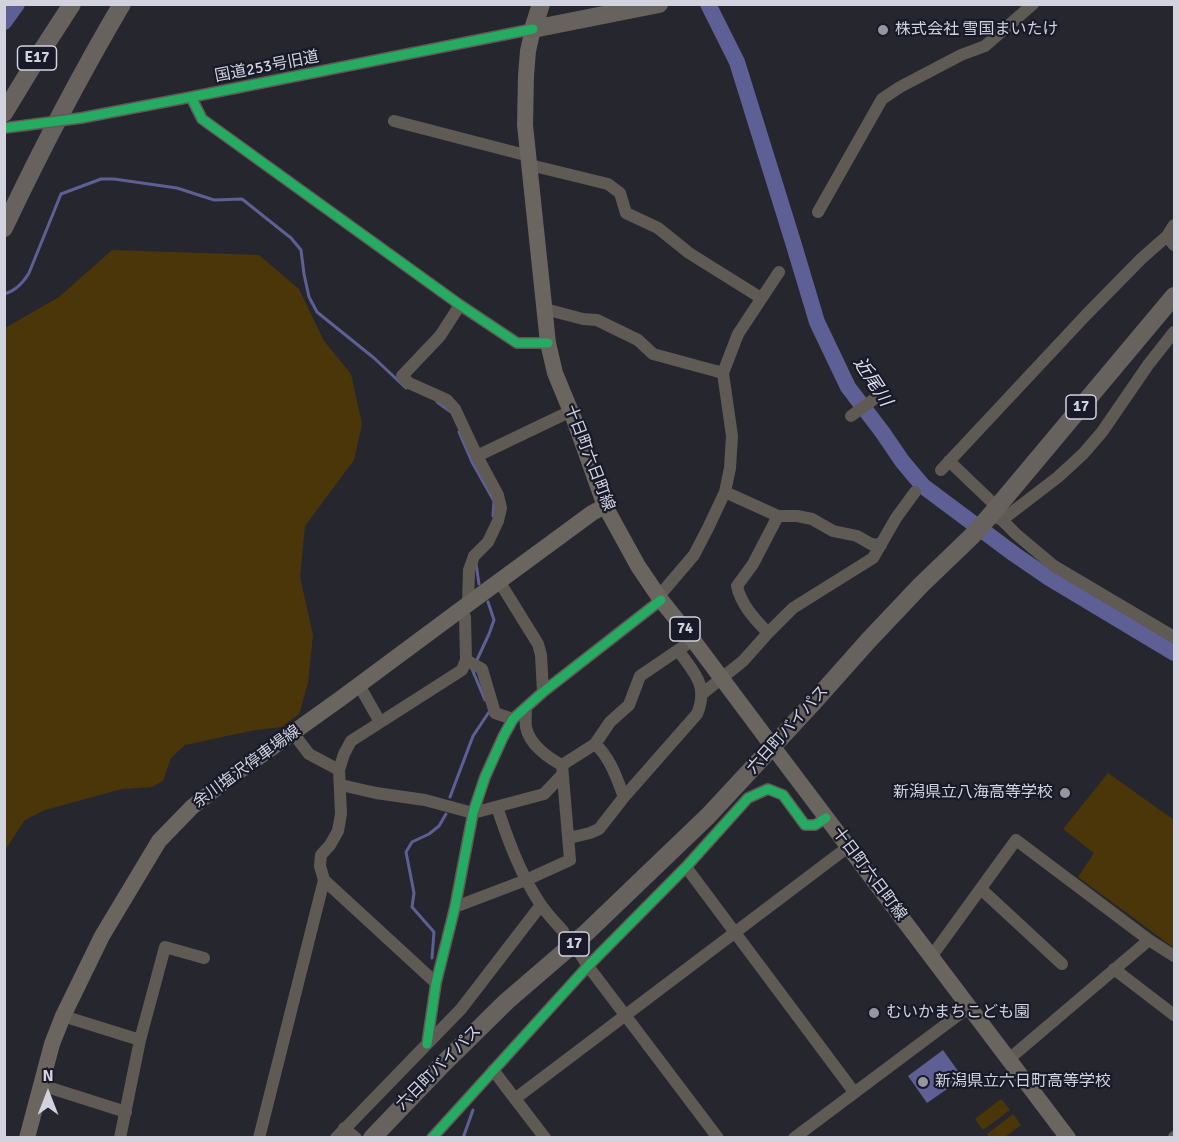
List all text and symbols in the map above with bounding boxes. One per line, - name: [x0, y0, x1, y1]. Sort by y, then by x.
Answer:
- place label: 株式会社 雪国まいたけ: [895, 20, 1059, 40]
- marker: 株式会社 雪国まいたけ: [876, 23, 890, 37]
- road number: E17: [18, 46, 57, 70]
- street label: 国道253号旧道: [213, 47, 321, 87]
- water label: 近尾川: [848, 353, 896, 411]
- road number: 17: [1066, 395, 1096, 419]
- street label: 十日町六日町線: [560, 402, 618, 514]
- road number: 74: [670, 617, 700, 641]
- street label: 六日町バイパス: [743, 682, 833, 778]
- street label: 余川塩沢停車場線: [190, 722, 304, 812]
- place label: 新潟県立八海高等学校: [893, 783, 1053, 803]
- marker: 新潟県立八海高等学校: [1058, 786, 1072, 800]
- street label: 十日町六日町線: [828, 823, 910, 925]
- road number: 17: [559, 932, 589, 956]
- place label: むいかまちこども園: [886, 1003, 1030, 1023]
- marker: むいかまちこども園: [867, 1006, 881, 1020]
- street label: 六日町バイパス: [393, 1022, 485, 1114]
- north arrow: [18, 1064, 78, 1124]
- text: N: [42, 1066, 54, 1086]
- place label: 新潟県立六日町高等学校: [935, 1072, 1111, 1092]
- marker: 新潟県立六日町高等学校: [916, 1075, 930, 1089]

